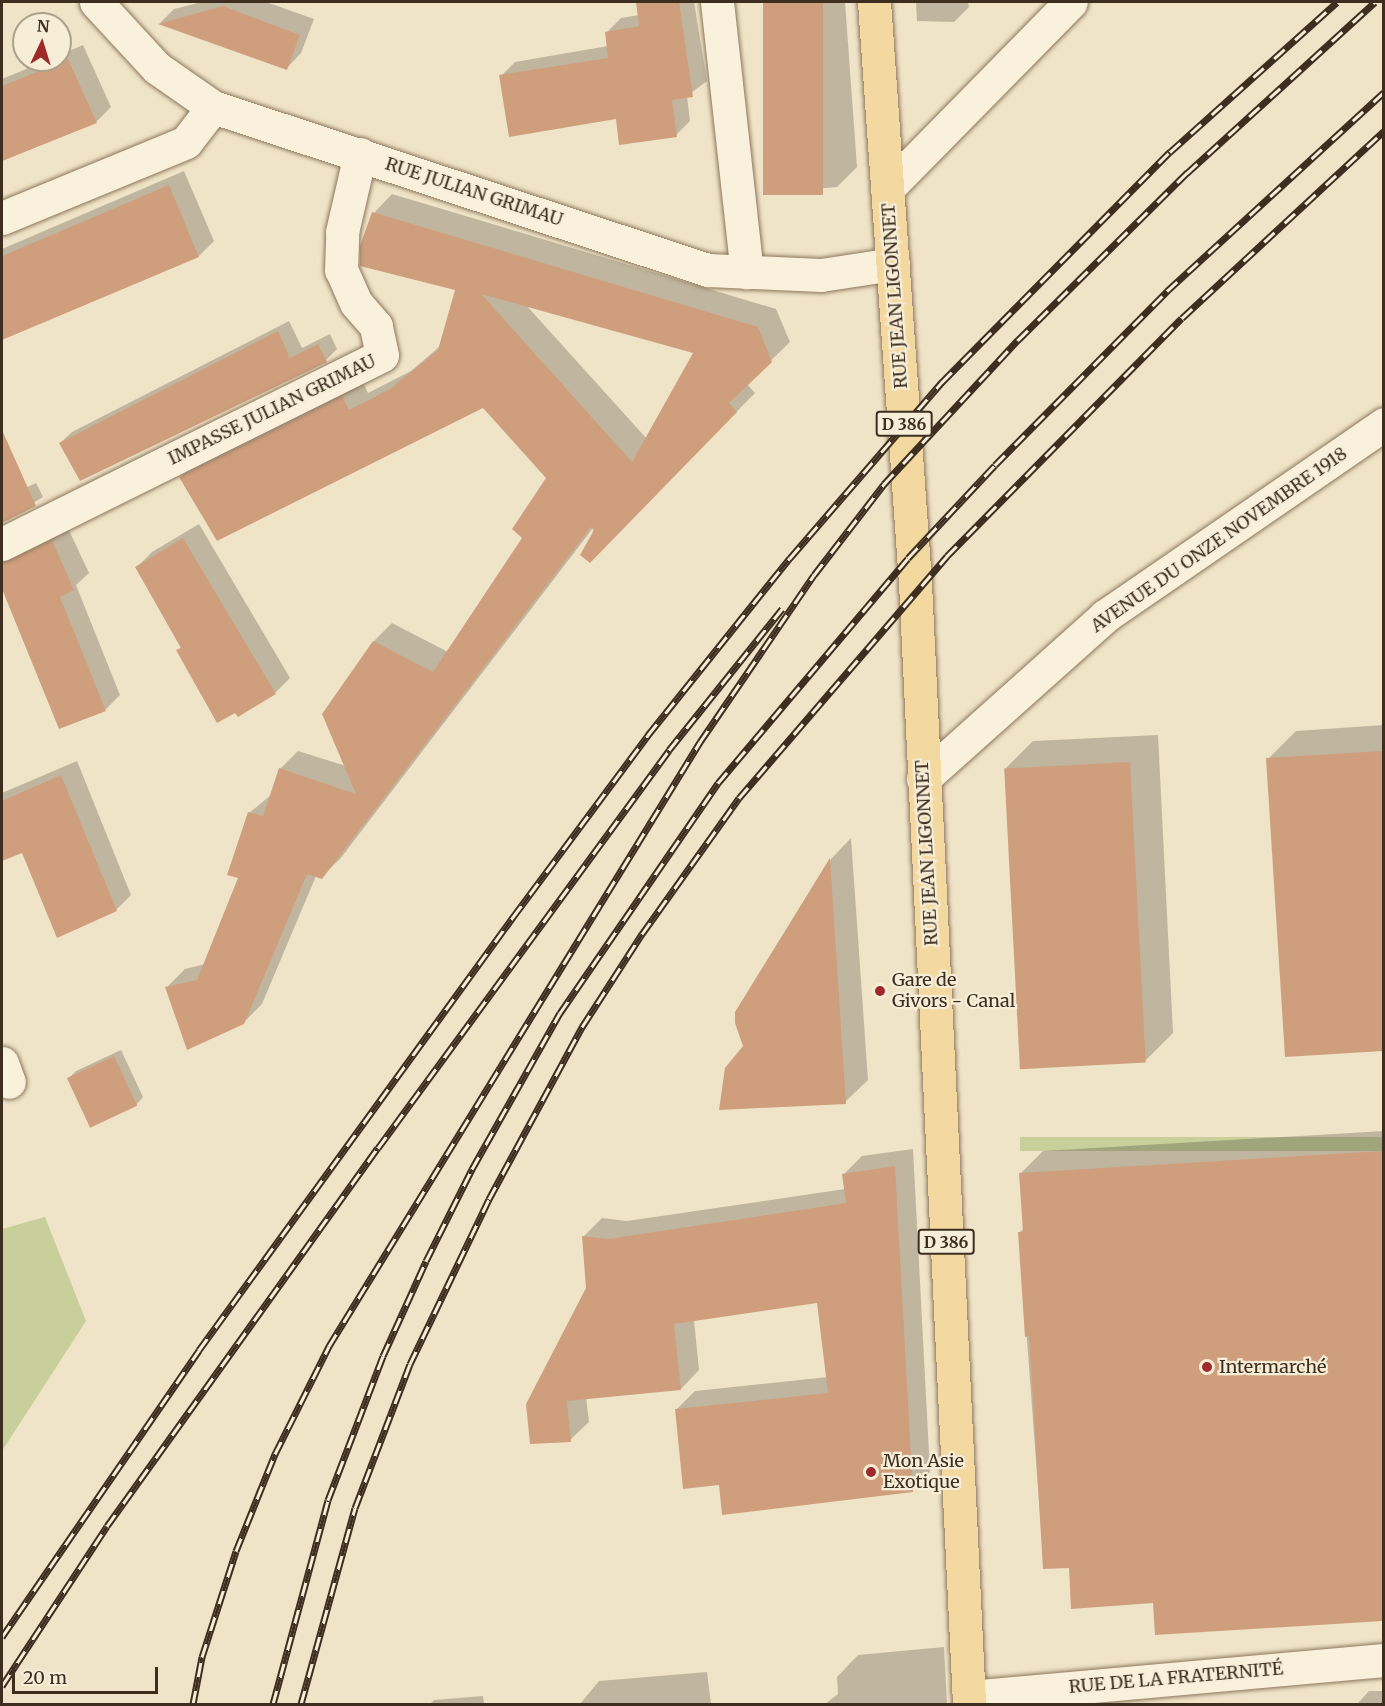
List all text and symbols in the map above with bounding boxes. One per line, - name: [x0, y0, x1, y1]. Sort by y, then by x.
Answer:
- north arrow: [12, 12, 72, 72]
- text: N: [36, 16, 50, 36]
- street label: RUE JULIAN GRIMAU: [383, 153, 565, 231]
- street label: RUE JEAN LIGONNET: [878, 202, 912, 390]
- street label: IMPASSE JULIAN GRIMAU: [165, 350, 379, 470]
- road number: D 386: [876, 411, 932, 437]
- street label: AVENUE DU ONZE NOVEMBRE 1918: [1087, 443, 1351, 637]
- street label: RUE JEAN LIGONNET: [911, 760, 943, 946]
- place label: Gare de Givors - Canal: [892, 970, 1015, 1012]
- marker: Gare de Givors - Canal: [873, 984, 887, 998]
- road number: D 386: [918, 1229, 974, 1255]
- place label: Intermarché: [1219, 1356, 1326, 1378]
- marker: Intermarché: [1200, 1360, 1214, 1374]
- place label: Mon Asie Exotique: [883, 1451, 964, 1494]
- marker: Mon Asie Exotique: [864, 1465, 878, 1479]
- scale bar: [15, 1655, 160, 1693]
- street label: RUE DE LA FRATERNITÉ: [1068, 1658, 1284, 1698]
- text: 20 m: [23, 1666, 67, 1689]

